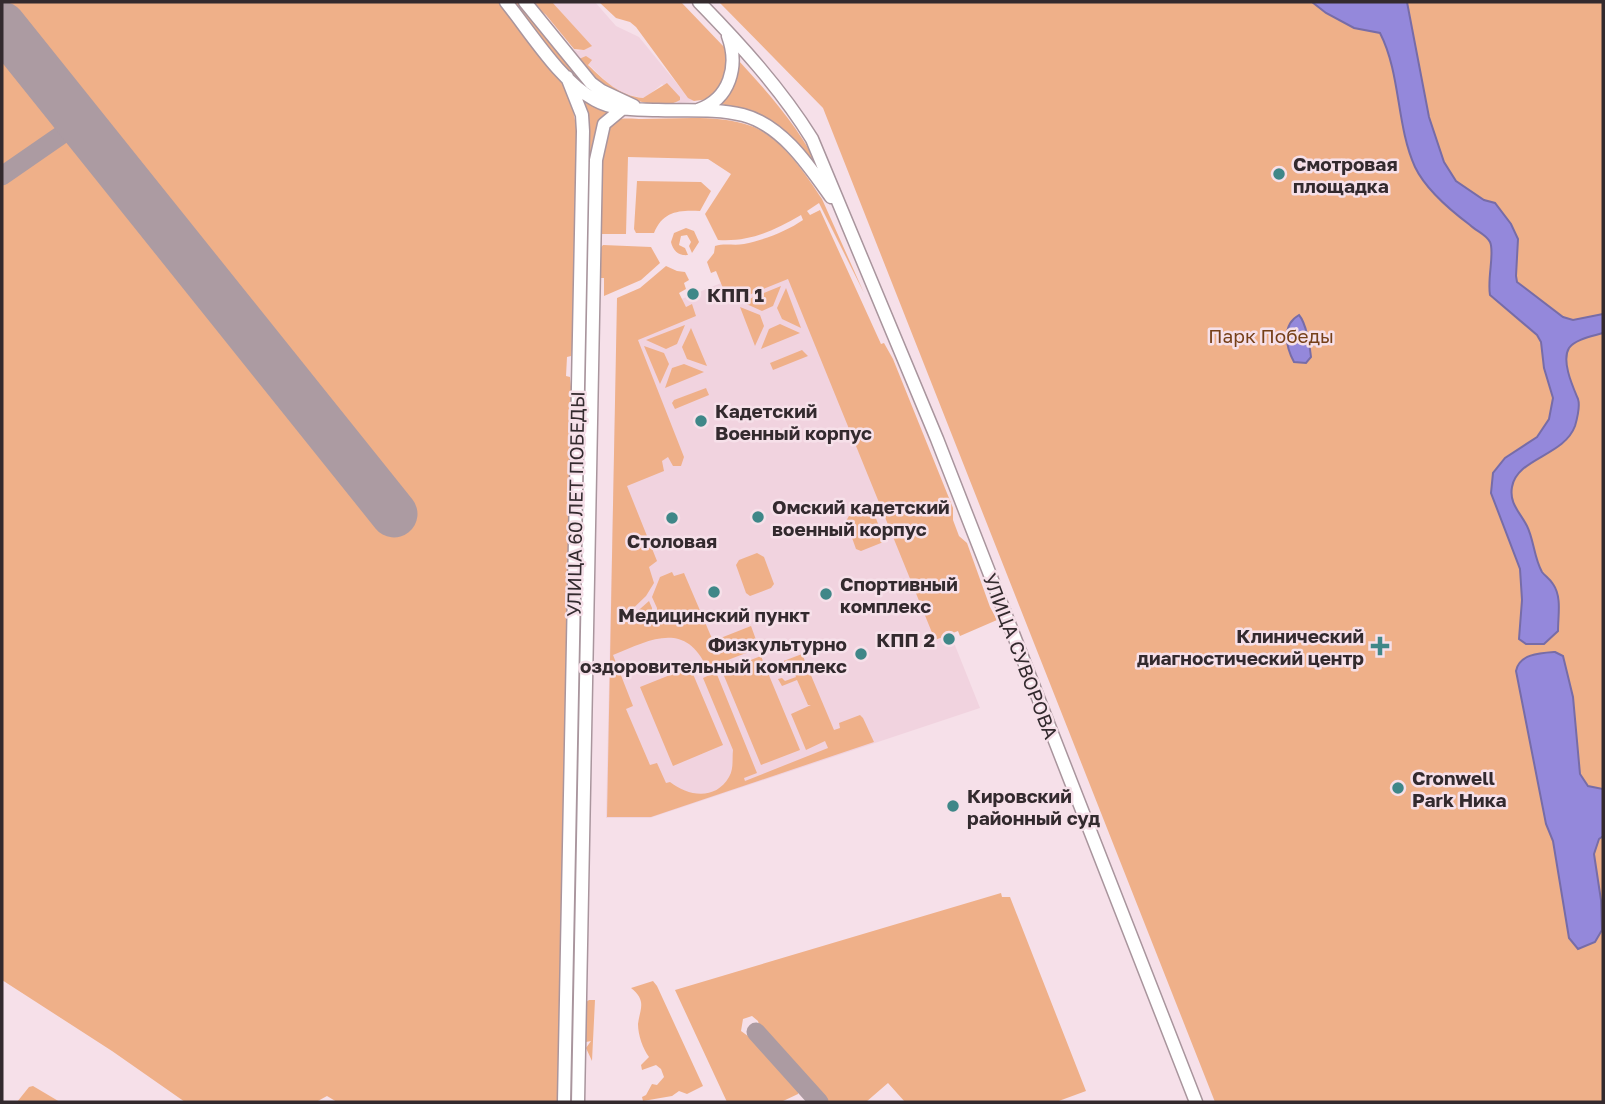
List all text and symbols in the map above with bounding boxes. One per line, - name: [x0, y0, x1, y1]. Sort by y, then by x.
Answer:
- place label: Смотровая площадка: [1293, 152, 1398, 197]
- marker: Смотровая площадка: [1271, 166, 1287, 182]
- place label: КПП 1: [707, 283, 764, 306]
- marker: КПП 1: [685, 286, 701, 302]
- park label: Парк Победы: [1208, 324, 1334, 347]
- street label: УЛИЦА 60 ЛЕТ ПОБЕДЫ: [562, 391, 588, 617]
- place label: Кадетский Военный корпус: [715, 399, 872, 444]
- marker: Кадетский Военный корпус: [693, 413, 709, 429]
- place label: Омский кадетский военный корпус: [772, 495, 950, 540]
- marker: Омский кадетский военный корпус: [750, 509, 766, 525]
- marker: Столовая: [664, 510, 680, 526]
- place label: Столовая: [627, 529, 717, 552]
- street label: УЛИЦА СУВОРОВА: [979, 570, 1063, 742]
- place label: Спортивный комплекс: [840, 572, 958, 617]
- marker: Медицинский пункт: [706, 584, 722, 600]
- marker: Спортивный комплекс: [818, 586, 834, 602]
- place label: Медицинский пункт: [618, 603, 810, 626]
- place label: Клинический диагностический центр: [1137, 624, 1364, 669]
- place label: КПП 2: [876, 628, 935, 651]
- marker: КПП 2: [941, 631, 957, 647]
- place label: Физкультурно оздоровительный комплекс: [580, 632, 847, 677]
- marker: Клинический диагностический центр: [1370, 636, 1390, 656]
- marker: Физкультурно оздоровительный комплекс: [853, 646, 869, 662]
- place label: Cronwell Park Ника: [1412, 766, 1507, 811]
- marker: Cronwell Park Ника: [1390, 780, 1406, 796]
- place label: Кировский районный суд: [967, 784, 1100, 829]
- marker: Кировский районный суд: [945, 798, 961, 814]

